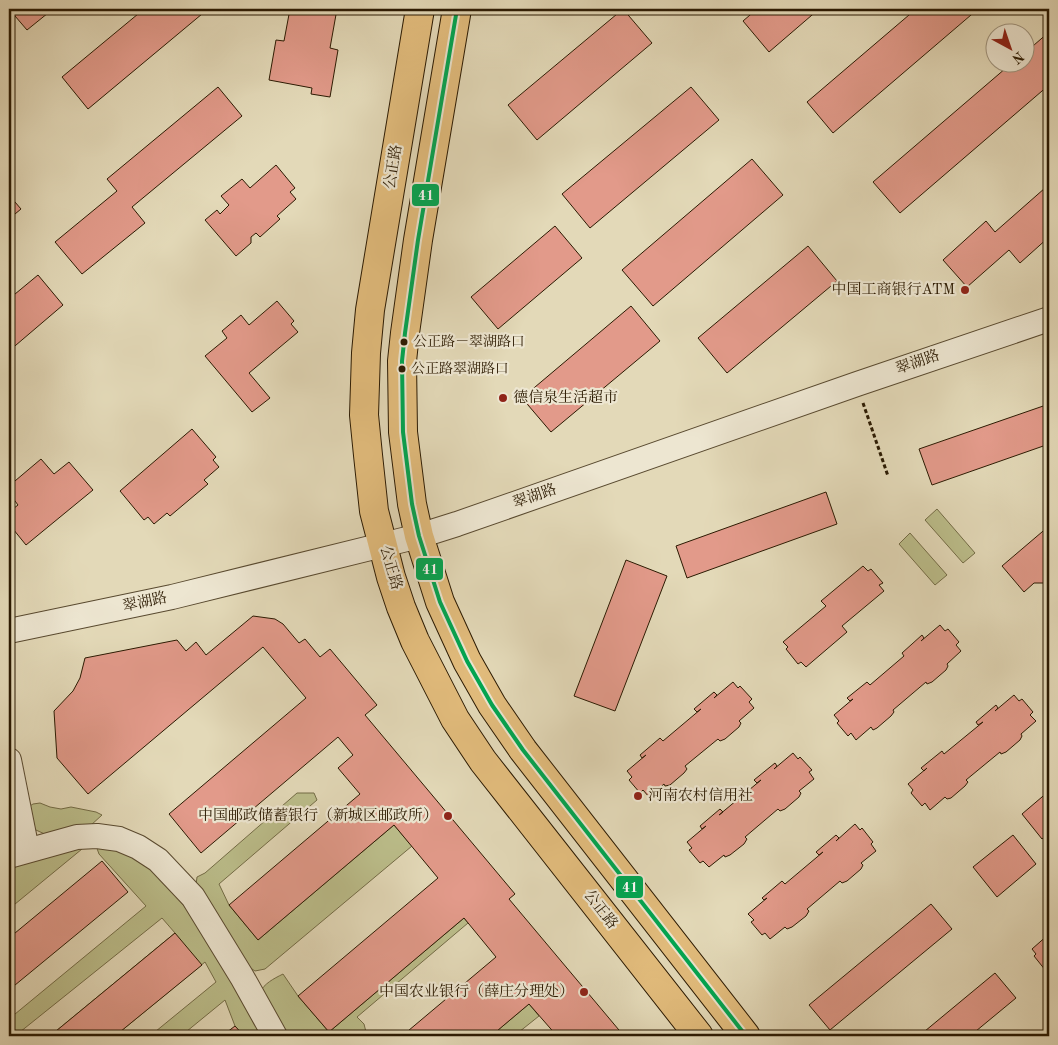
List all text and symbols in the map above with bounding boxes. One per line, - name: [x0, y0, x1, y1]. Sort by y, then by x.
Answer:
- north arrow: [986, 22, 1036, 72]
- text: N: [1009, 48, 1026, 66]
- street label: 公正路: [381, 143, 405, 190]
- line badge: 41: [411, 183, 440, 207]
- text: 41: [418, 189, 434, 203]
- place label: 中国工商银行ATM: [832, 281, 955, 298]
- marker: 中国工商银行ATM: [959, 284, 971, 296]
- place label: 公正路－翠湖路口: [413, 334, 525, 349]
- marker: 公正路－翠湖路口: [399, 337, 409, 347]
- street label: 翠湖路: [894, 347, 942, 377]
- place label: 公正路翠湖路口: [411, 361, 509, 376]
- marker: 公正路翠湖路口: [397, 364, 407, 374]
- place label: 德信泉生活超市: [513, 389, 618, 406]
- marker: 德信泉生活超市: [497, 392, 509, 404]
- street label: 翠湖路: [511, 481, 559, 511]
- street label: 公正路: [377, 544, 405, 592]
- line badge: 41: [415, 557, 444, 581]
- text: 41: [422, 563, 438, 577]
- street label: 翠湖路: [121, 589, 169, 615]
- place label: 河南农村信用社: [648, 787, 753, 804]
- marker: 河南农村信用社: [632, 790, 644, 802]
- place label: 中国邮政储蓄银行（新城区邮政所）: [198, 807, 438, 824]
- marker: 中国邮政储蓄银行（新城区邮政所）: [442, 810, 454, 822]
- line badge: 41: [615, 875, 644, 899]
- text: 41: [622, 881, 638, 895]
- street label: 公正路: [580, 886, 621, 932]
- place label: 中国农业银行（薛庄分理处）: [379, 983, 574, 1000]
- marker: 中国农业银行（薛庄分理处）: [578, 986, 590, 998]

